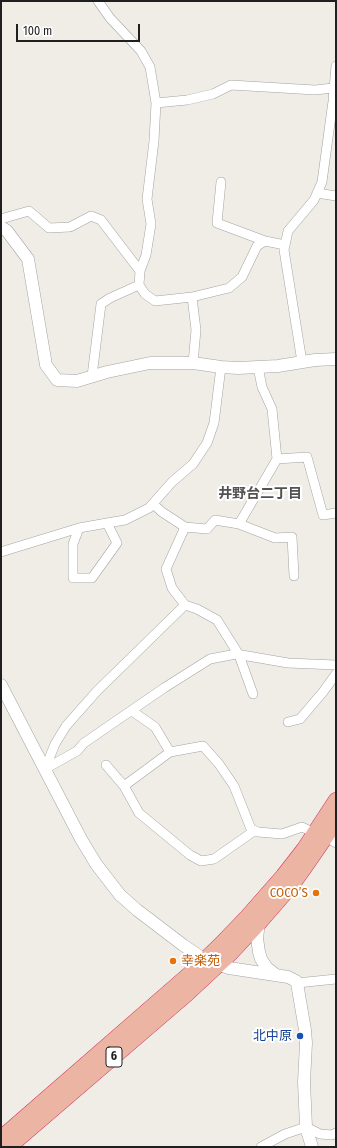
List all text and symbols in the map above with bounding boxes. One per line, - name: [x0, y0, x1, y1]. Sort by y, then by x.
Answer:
- scale bar: [18, 16, 142, 42]
- text: 100 m: [23, 24, 52, 38]
- district label: 井野台二丁目: [218, 486, 302, 502]
- place label: COCO’S: [270, 885, 308, 901]
- marker: COCO’S: [311, 888, 321, 898]
- place label: 幸楽苑: [181, 953, 220, 969]
- marker: 幸楽苑: [168, 956, 178, 966]
- place label: 北中原: [253, 1028, 292, 1044]
- marker: 北中原: [295, 1031, 305, 1041]
- road number: 6: [106, 1047, 122, 1067]

